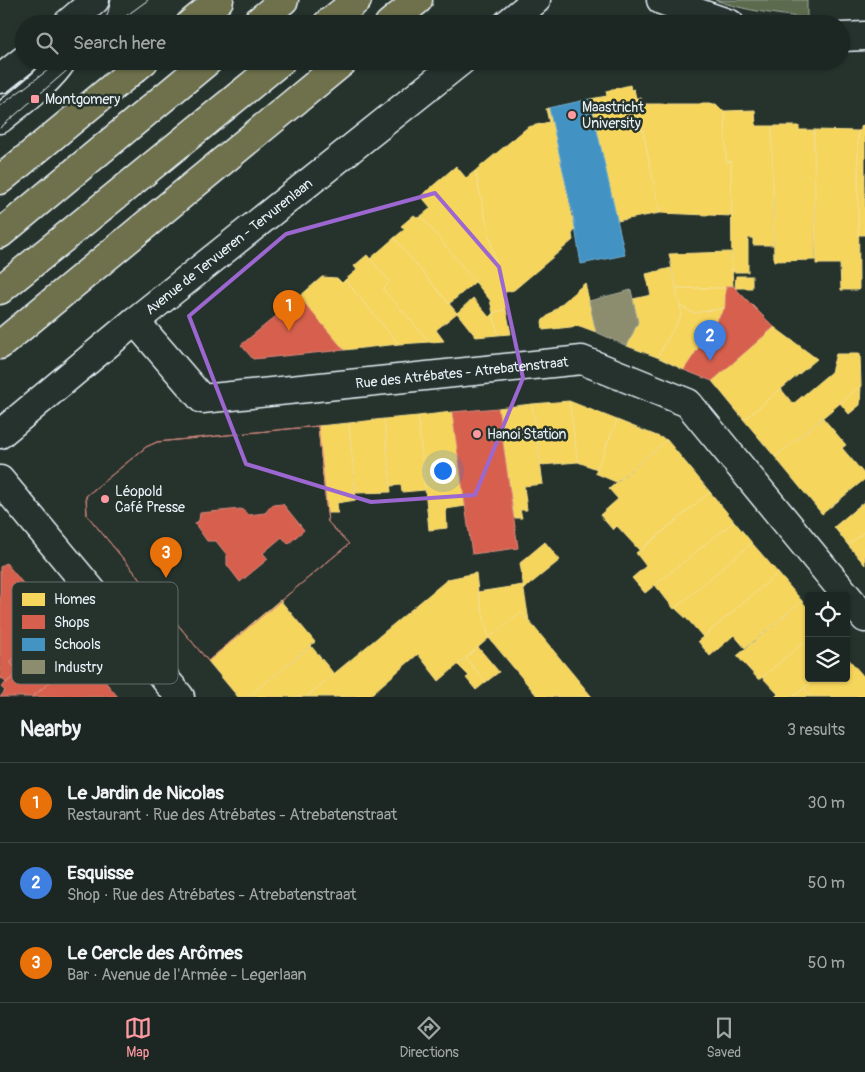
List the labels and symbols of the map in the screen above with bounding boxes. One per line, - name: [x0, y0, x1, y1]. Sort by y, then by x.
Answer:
- place label: Montgomery: [45, 91, 120, 108]
- marker: Montgomery: [29, 93, 41, 105]
- place label: Maastricht University: [582, 99, 644, 132]
- marker: Maastricht University: [566, 109, 578, 121]
- street label: Avenue de Tervueren - Tervurenlaan: [142, 175, 316, 318]
- pin: 1: [273, 290, 305, 331]
- pin: 2: [694, 320, 726, 361]
- street label: Rue des Atrébates - Atrebatenstraat: [355, 353, 569, 392]
- place label: Hanoi Station: [487, 426, 567, 443]
- marker: Hanoi Station: [471, 428, 483, 440]
- your location: [430, 458, 456, 484]
- place label: Léopold Café Presse: [115, 483, 185, 516]
- marker: Léopold Café Presse: [99, 493, 111, 505]
- pin: 3: [150, 537, 182, 578]
- legend: [12, 582, 178, 684]
- text: Homes: [54, 591, 96, 608]
- text: Shops: [54, 614, 90, 631]
- text: Schools: [54, 636, 101, 653]
- text: Industry: [54, 659, 103, 676]

